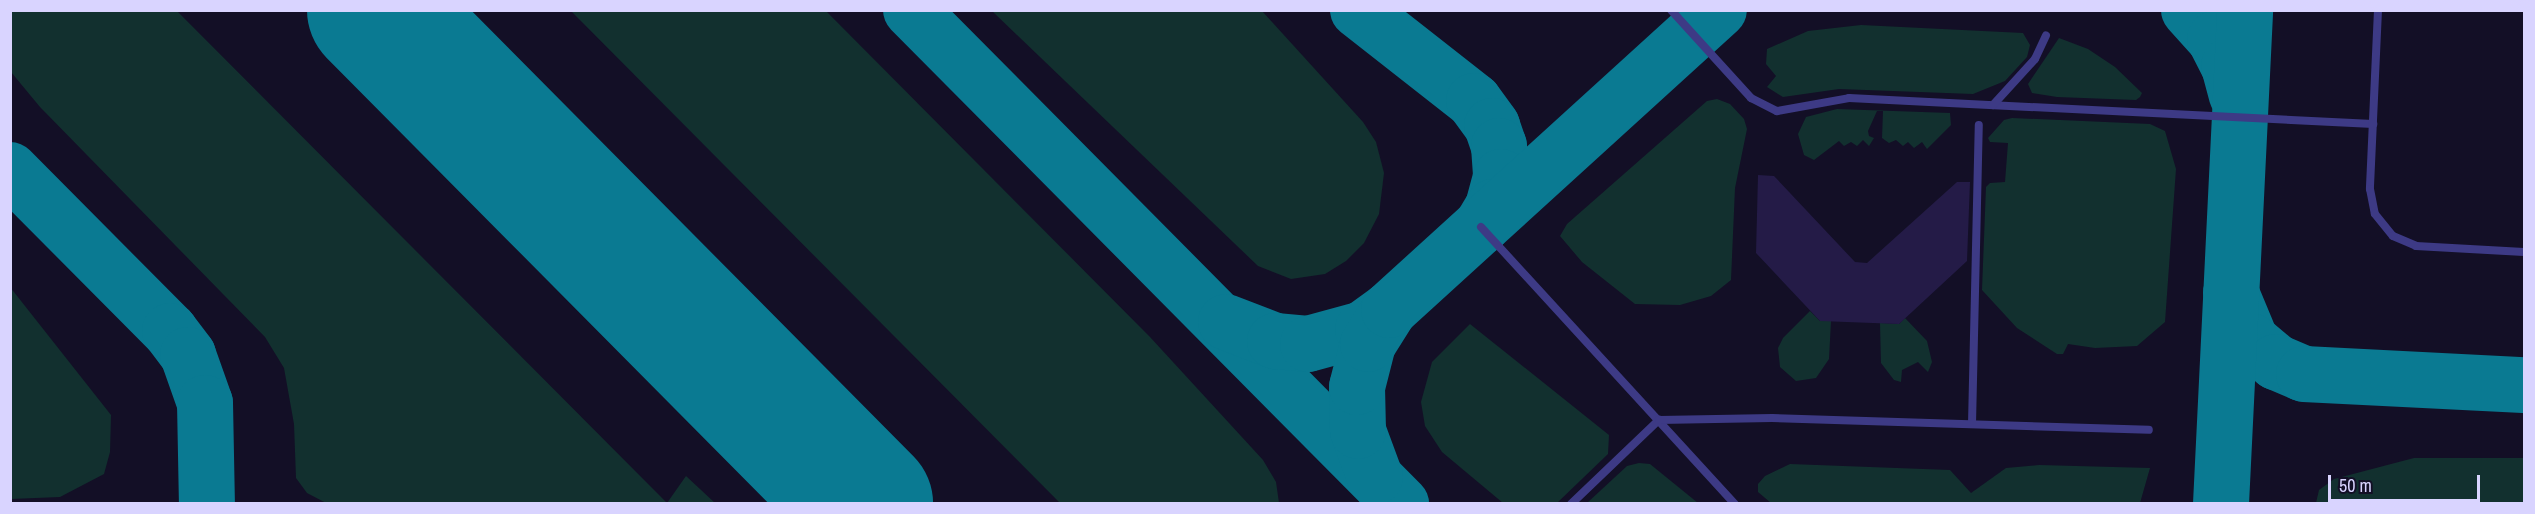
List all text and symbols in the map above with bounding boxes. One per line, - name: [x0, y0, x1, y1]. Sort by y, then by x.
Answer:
- scale bar: [2331, 463, 2482, 501]
- text: 50 m: [2339, 473, 2372, 498]

